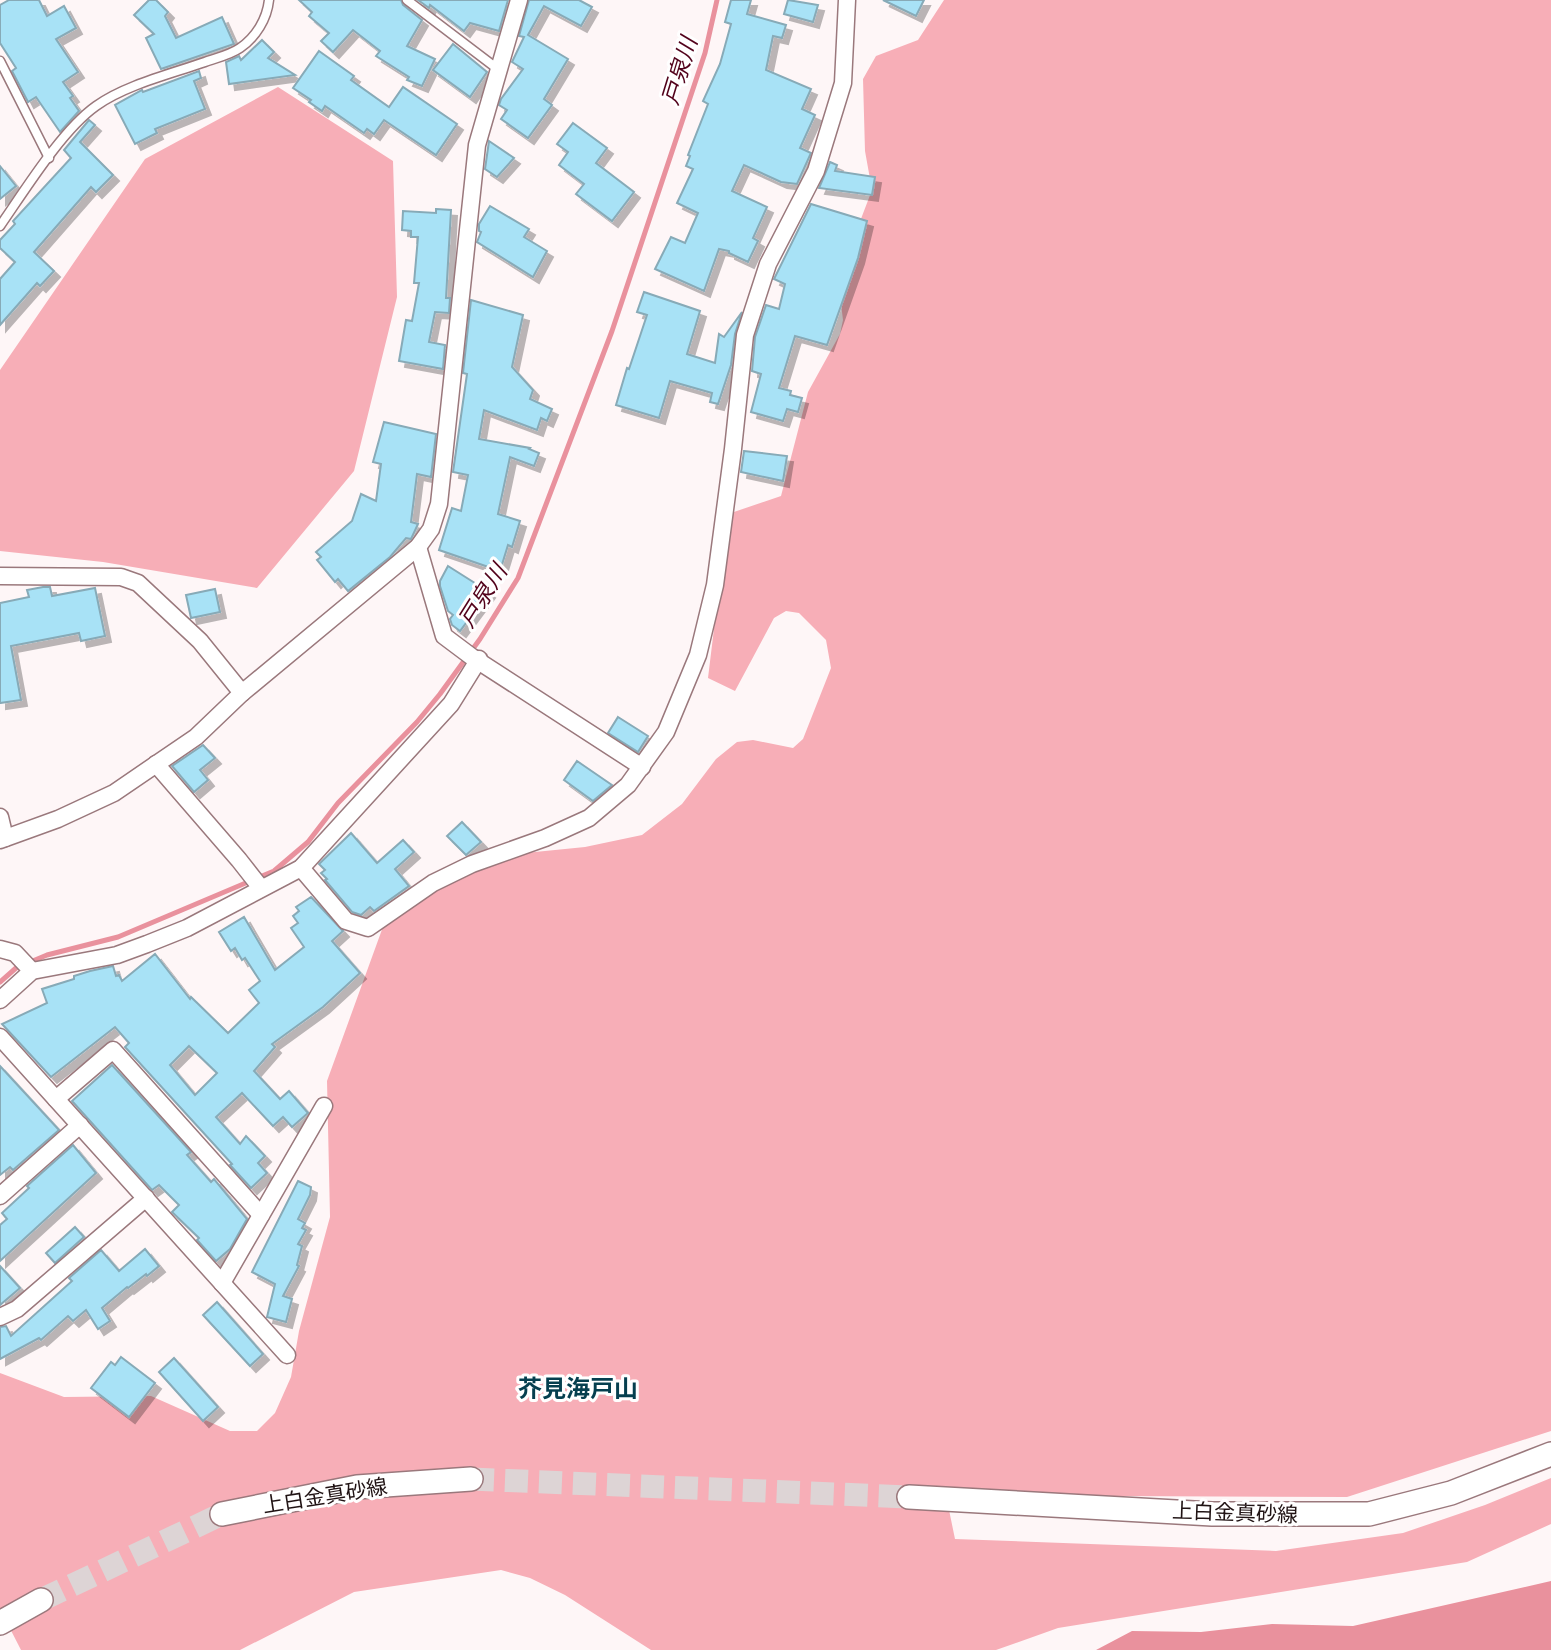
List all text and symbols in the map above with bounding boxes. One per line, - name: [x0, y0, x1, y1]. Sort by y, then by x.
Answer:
- water label: 戸泉川: [657, 31, 704, 108]
- water label: 戸泉川: [453, 557, 514, 632]
- district label: 芥見海戸山: [518, 1375, 638, 1403]
- street label: 上白金真砂線: [261, 1474, 389, 1518]
- street label: 上白金真砂線: [1172, 1499, 1298, 1527]

